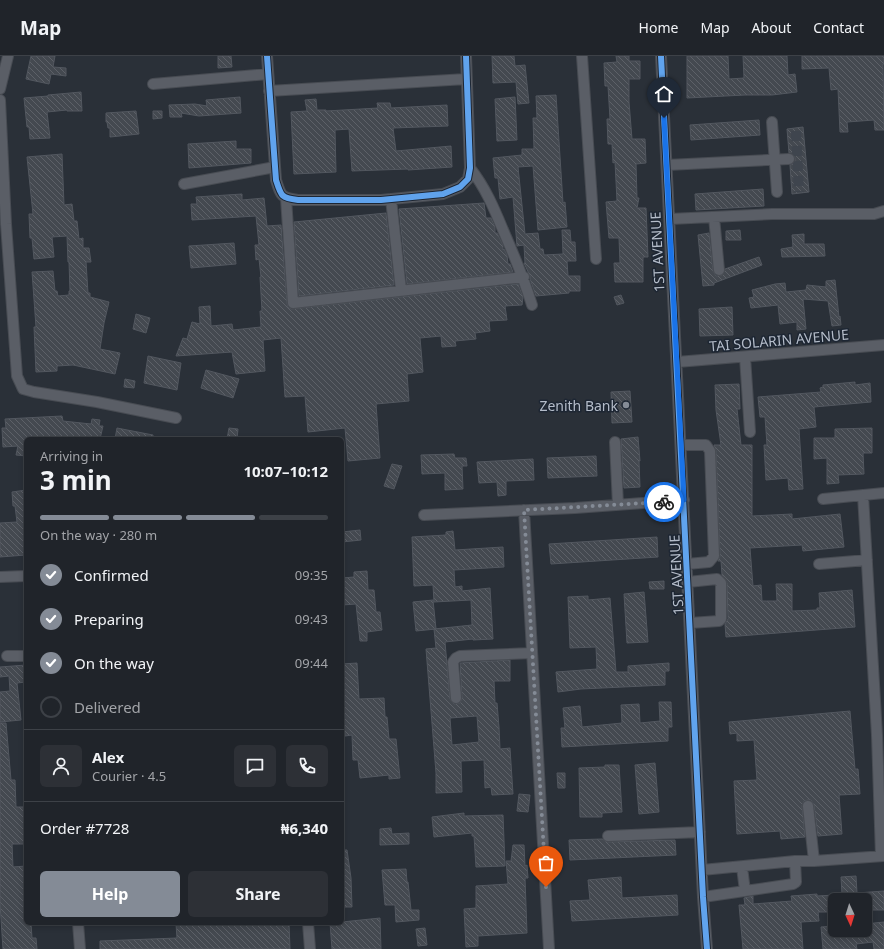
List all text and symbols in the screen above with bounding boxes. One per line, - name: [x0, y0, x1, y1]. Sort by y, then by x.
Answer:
- text: Map: [20, 15, 61, 41]
- text: Home: [639, 18, 678, 37]
- text: Map: [700, 18, 730, 37]
- text: About: [752, 18, 791, 37]
- text: Contact: [813, 18, 864, 37]
- pin: [647, 77, 681, 118]
- icon: home: [653, 83, 675, 105]
- street label: 1ST AVENUE: [645, 211, 669, 293]
- street label: TAI SOLARIN AVENUE: [708, 324, 850, 356]
- place label: Zenith Bank: [539, 396, 619, 415]
- marker: Zenith Bank: [621, 400, 631, 410]
- text: Arriving in: [40, 447, 103, 465]
- text: 10:07–10:12: [243, 461, 328, 481]
- text: 3 min: [40, 462, 112, 498]
- courier: [644, 482, 684, 522]
- icon: bike: [653, 491, 675, 513]
- text: On the way · 280 m: [40, 526, 157, 544]
- street label: 1ST AVENUE: [664, 534, 688, 616]
- icon: check: [40, 564, 62, 586]
- text: Confirmed: [74, 565, 149, 585]
- text: 09:35: [295, 566, 328, 584]
- icon: check: [40, 608, 62, 630]
- text: Preparing: [74, 609, 144, 629]
- text: 09:43: [295, 610, 328, 628]
- icon: check: [40, 652, 62, 674]
- text: On the way: [74, 653, 154, 673]
- text: 09:44: [295, 654, 328, 672]
- text: Delivered: [74, 697, 141, 717]
- button: person: [40, 745, 82, 787]
- button: chat: [234, 745, 276, 787]
- button: phone: [286, 745, 328, 787]
- text: Alex: [92, 747, 124, 767]
- text: Courier · 4.5: [92, 767, 166, 785]
- text: Order #7728: [40, 818, 129, 838]
- text: ₦6,340: [281, 818, 328, 838]
- pin: [529, 846, 563, 887]
- icon: bag: [535, 852, 557, 874]
- button: Help: [40, 871, 180, 917]
- button: Share: [188, 871, 328, 917]
- north arrow: [828, 893, 872, 937]
- map controls: [828, 893, 872, 937]

